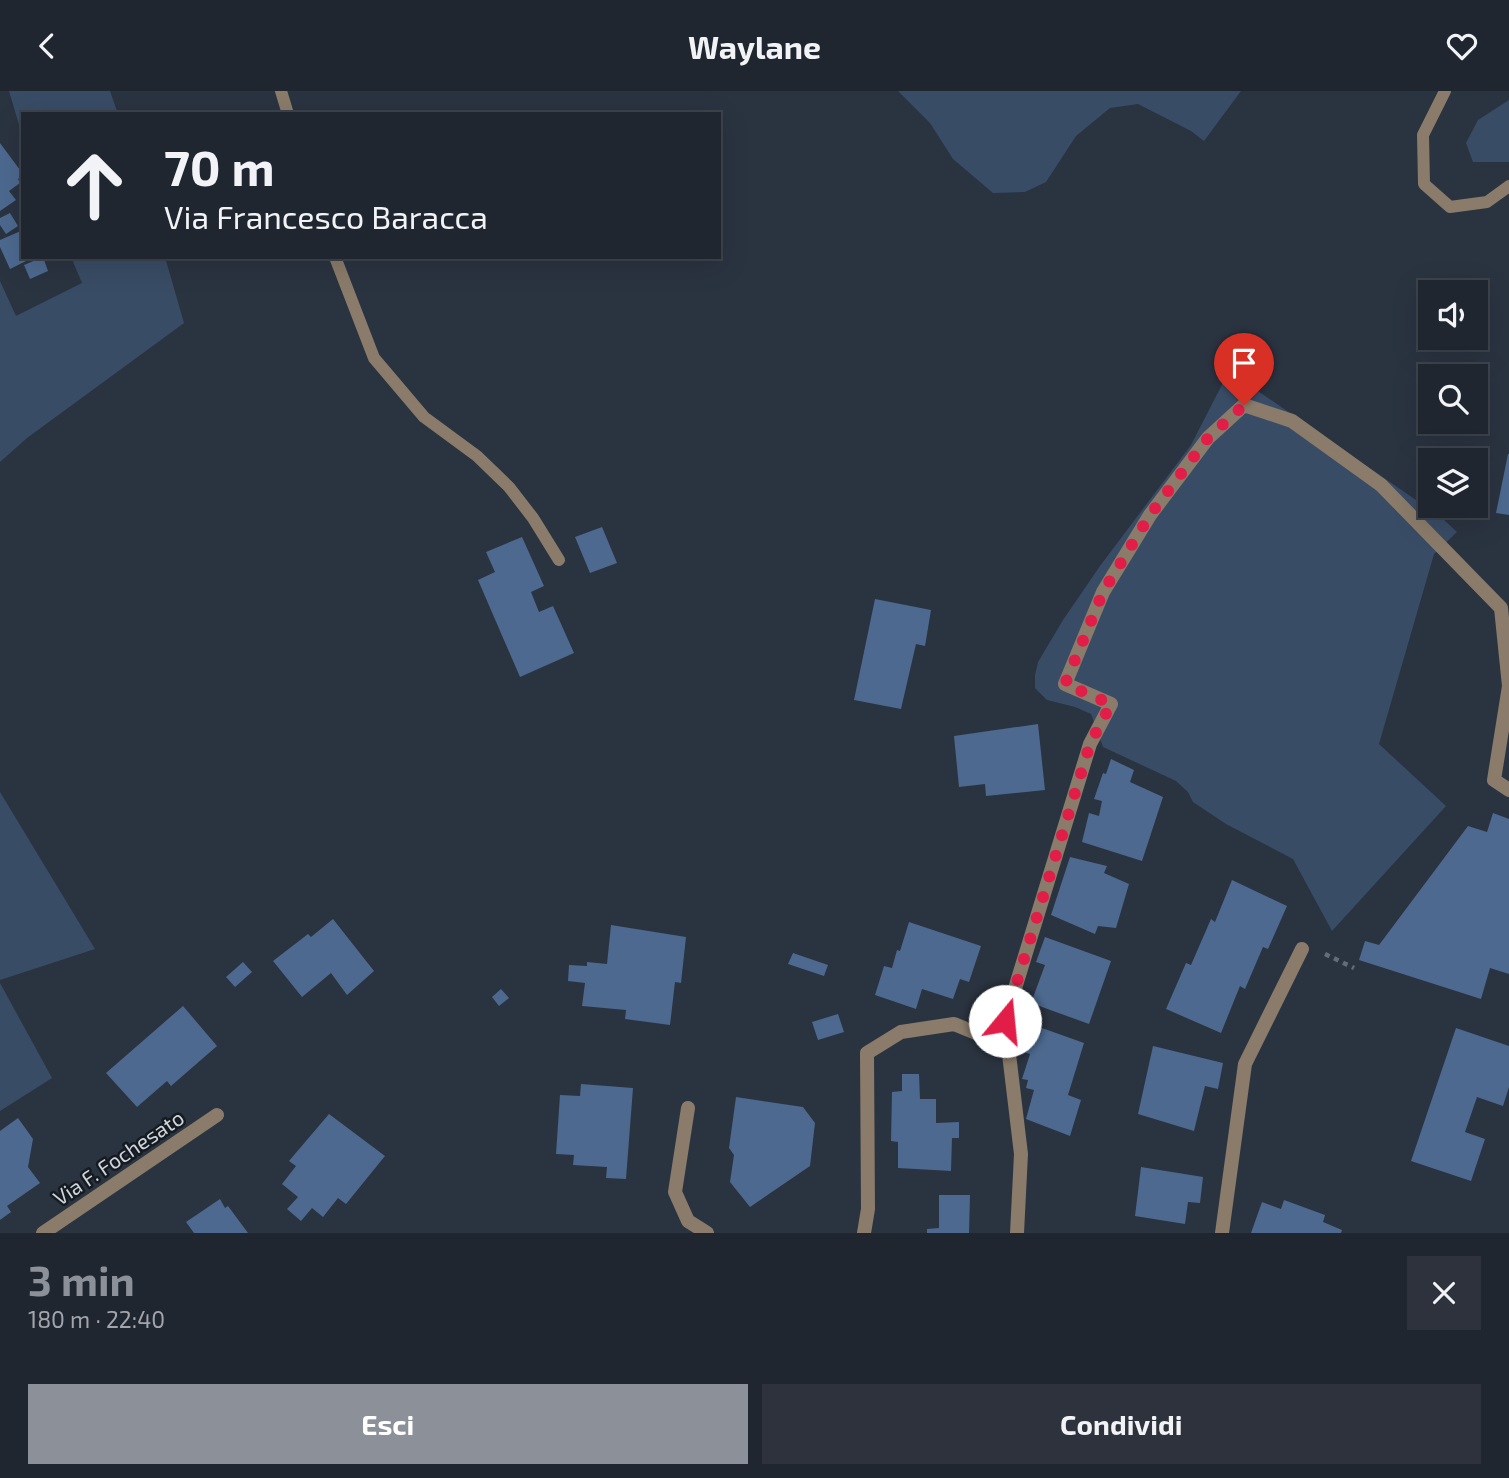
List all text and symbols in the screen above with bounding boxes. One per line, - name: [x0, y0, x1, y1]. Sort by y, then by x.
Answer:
- icon: back: [28, 27, 66, 65]
- text: Waylane: [688, 27, 821, 65]
- icon: heart: [1443, 27, 1481, 65]
- text: 70 m: [164, 137, 275, 196]
- icon: ahead: [49, 140, 140, 231]
- text: Via Francesco Baracca: [164, 197, 488, 235]
- map controls: [1418, 280, 1488, 518]
- button: sound: [1418, 280, 1488, 350]
- pin: [1214, 333, 1274, 405]
- icon: arrive: [1225, 344, 1263, 382]
- button: search: [1418, 364, 1488, 434]
- button: layers: [1418, 448, 1488, 518]
- position arrow: [968, 984, 1042, 1058]
- street label: Via F. Fochesato: [48, 1104, 188, 1210]
- text: 3 min: [28, 1254, 135, 1304]
- button: close: [1407, 1256, 1481, 1330]
- text: 180 m · 22:40: [28, 1305, 165, 1333]
- button: Esci: [28, 1384, 748, 1464]
- button: Condividi: [762, 1384, 1481, 1464]

